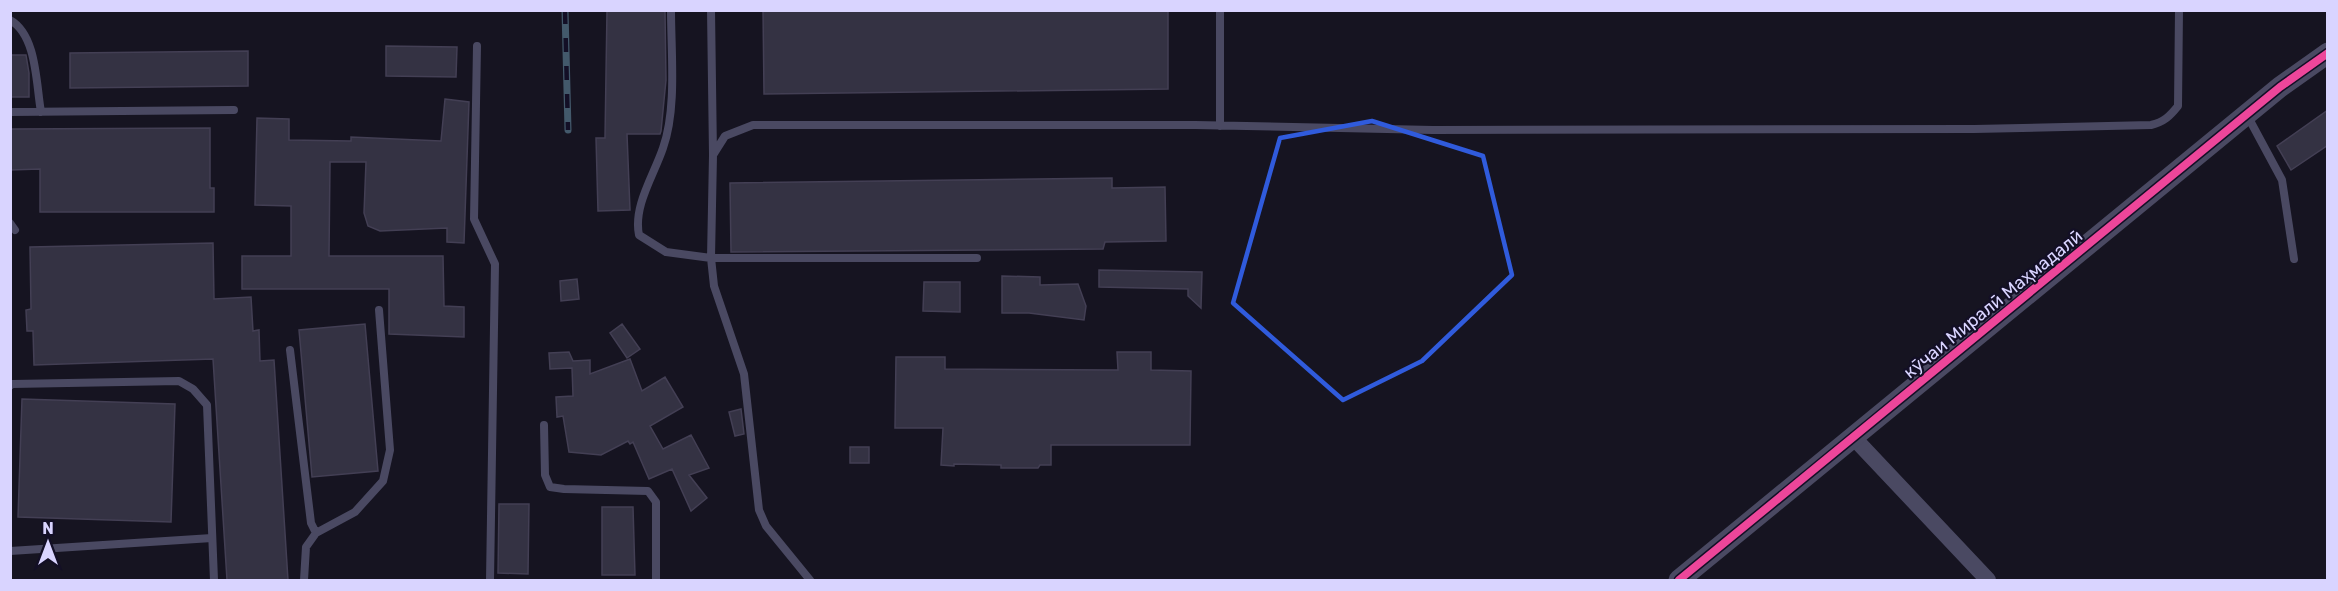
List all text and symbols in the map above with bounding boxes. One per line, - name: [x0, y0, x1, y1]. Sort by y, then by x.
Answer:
- street label: кӯчаи Миралӣ Маҳмадалӣ: [1899, 225, 2087, 383]
- north arrow: [18, 513, 78, 573]
- text: N: [42, 519, 54, 538]

